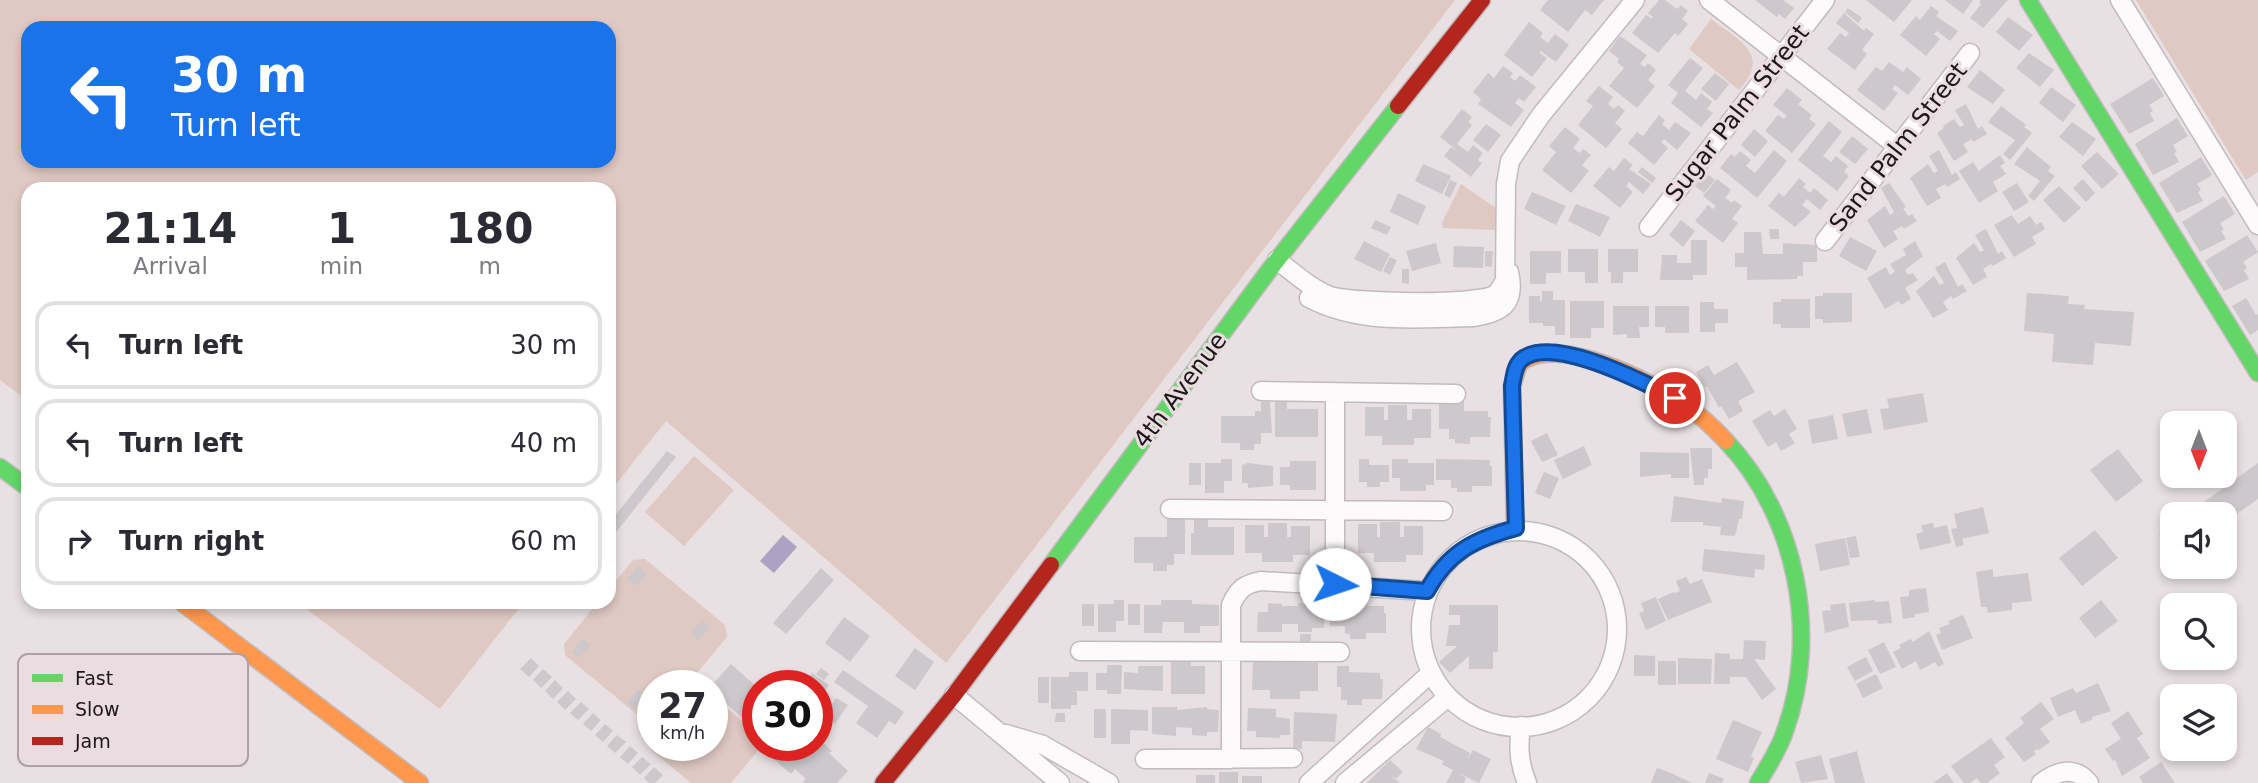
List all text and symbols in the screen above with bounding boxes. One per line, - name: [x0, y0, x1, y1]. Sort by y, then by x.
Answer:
- street label: Sugar Palm Street: [1659, 19, 1815, 207]
- text: 30 m: [171, 47, 307, 104]
- icon: left: [56, 49, 147, 140]
- street label: Sand Palm Street: [1823, 57, 1973, 237]
- text: Turn left: [171, 106, 301, 144]
- text: 21:14: [104, 204, 237, 253]
- text: 1: [327, 204, 356, 253]
- text: 180: [446, 204, 533, 253]
- text: Arrival: [133, 253, 208, 279]
- text: min: [320, 253, 363, 279]
- text: m: [478, 253, 501, 279]
- icon: left: [60, 326, 98, 364]
- street label: 4th Avenue: [1128, 327, 1232, 453]
- text: Turn left: [119, 330, 243, 360]
- text: 30 m: [510, 330, 577, 360]
- pin: [1645, 368, 1705, 428]
- icon: arrive: [1656, 379, 1694, 417]
- north arrow: [2160, 411, 2236, 488]
- map controls: [2160, 411, 2237, 761]
- icon: left: [60, 424, 98, 462]
- text: Turn left: [119, 428, 243, 458]
- text: 40 m: [510, 428, 577, 458]
- button: sound: [2160, 502, 2237, 579]
- icon: right: [60, 522, 98, 560]
- text: Turn right: [119, 526, 264, 556]
- text: 60 m: [510, 526, 577, 556]
- position arrow: [1298, 547, 1372, 621]
- button: search: [2160, 593, 2237, 670]
- legend: [18, 654, 248, 766]
- text: Fast: [75, 667, 113, 689]
- speed limit sign: 30: [742, 670, 833, 761]
- button: layers: [2160, 684, 2237, 761]
- text: 27: [658, 686, 707, 726]
- text: Slow: [75, 698, 120, 720]
- text: km/h: [660, 722, 705, 743]
- text: Jam: [74, 730, 111, 752]

